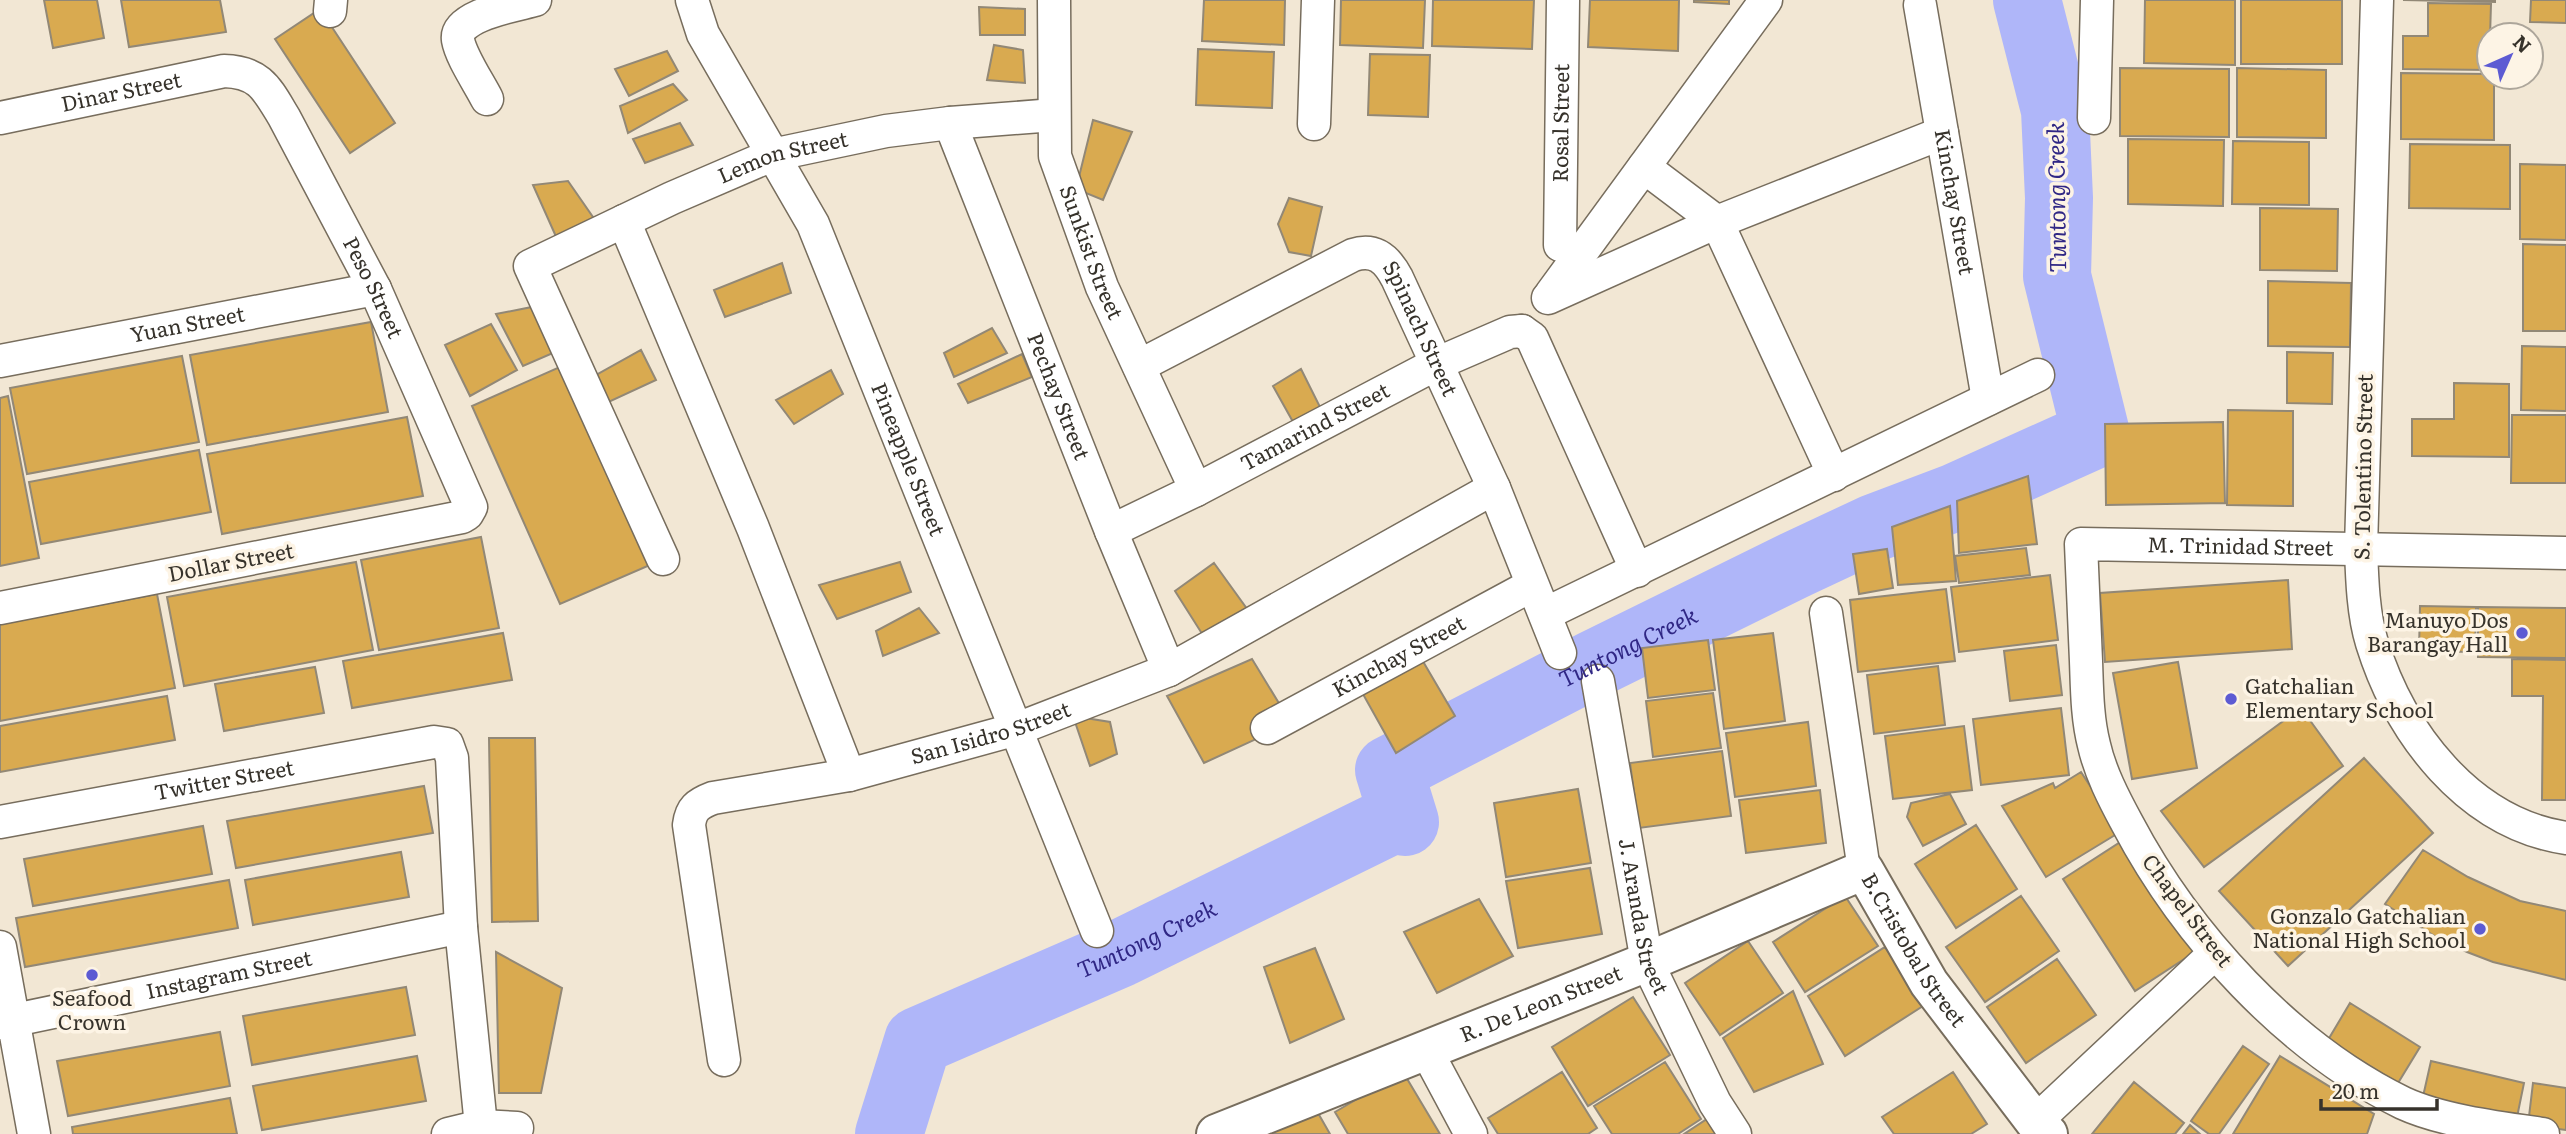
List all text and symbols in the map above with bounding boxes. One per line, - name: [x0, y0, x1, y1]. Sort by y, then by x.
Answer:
- north arrow: [2475, 21, 2545, 91]
- text: N: [2507, 28, 2538, 59]
- street label: Dinar Street: [58, 62, 184, 118]
- street label: Rosal Street: [1543, 63, 1575, 183]
- street label: Lemon Street: [712, 121, 851, 190]
- water label: Tuntong Creek: [2037, 121, 2073, 273]
- street label: Kinchay Street: [1929, 126, 1984, 277]
- street label: Sunkist Street: [1054, 180, 1133, 324]
- street label: Peso Street: [337, 230, 413, 343]
- street label: Spinach Street: [1377, 253, 1468, 401]
- street label: Yuan Street: [127, 296, 248, 349]
- street label: Pechay Street: [1021, 327, 1100, 464]
- street label: Tamarind Street: [1234, 373, 1395, 477]
- street label: S. Tolentino Street: [2344, 373, 2379, 560]
- street label: Pineapple Street: [865, 377, 955, 540]
- street label: M. Trinidad Street: [2147, 527, 2334, 562]
- street label: Dollar Street: [165, 533, 297, 588]
- water label: Tuntong Creek: [1552, 597, 1703, 694]
- place label: Manuyo Dos Barangay Hall: [2367, 603, 2508, 658]
- street label: Kinchay Street: [1326, 606, 1471, 703]
- marker: Manuyo Dos Barangay Hall: [2514, 625, 2530, 641]
- place label: Gatchalian Elementary School: [2245, 669, 2434, 724]
- marker: Gatchalian Elementary School: [2223, 691, 2239, 707]
- street label: San Isidro Street: [907, 692, 1075, 770]
- street label: Twitter Street: [151, 750, 297, 806]
- street label: J. Aranda Street: [1613, 836, 1679, 999]
- street label: Chapel Street: [2136, 847, 2242, 973]
- street label: B.Cristobal Street: [1856, 866, 1975, 1033]
- water label: Tuntong Creek: [1071, 890, 1222, 985]
- place label: Gonzalo Gatchalian National High School: [2253, 899, 2466, 954]
- marker: Gonzalo Gatchalian National High School: [2472, 921, 2488, 937]
- street label: Instagram Street: [143, 940, 315, 1005]
- street label: R. De Leon Street: [1454, 955, 1626, 1048]
- marker: Seafood Crown: [84, 967, 100, 983]
- place label: Seafood Crown: [52, 981, 132, 1036]
- scale bar: [2321, 1068, 2436, 1112]
- text: 20 m: [2332, 1074, 2379, 1105]

